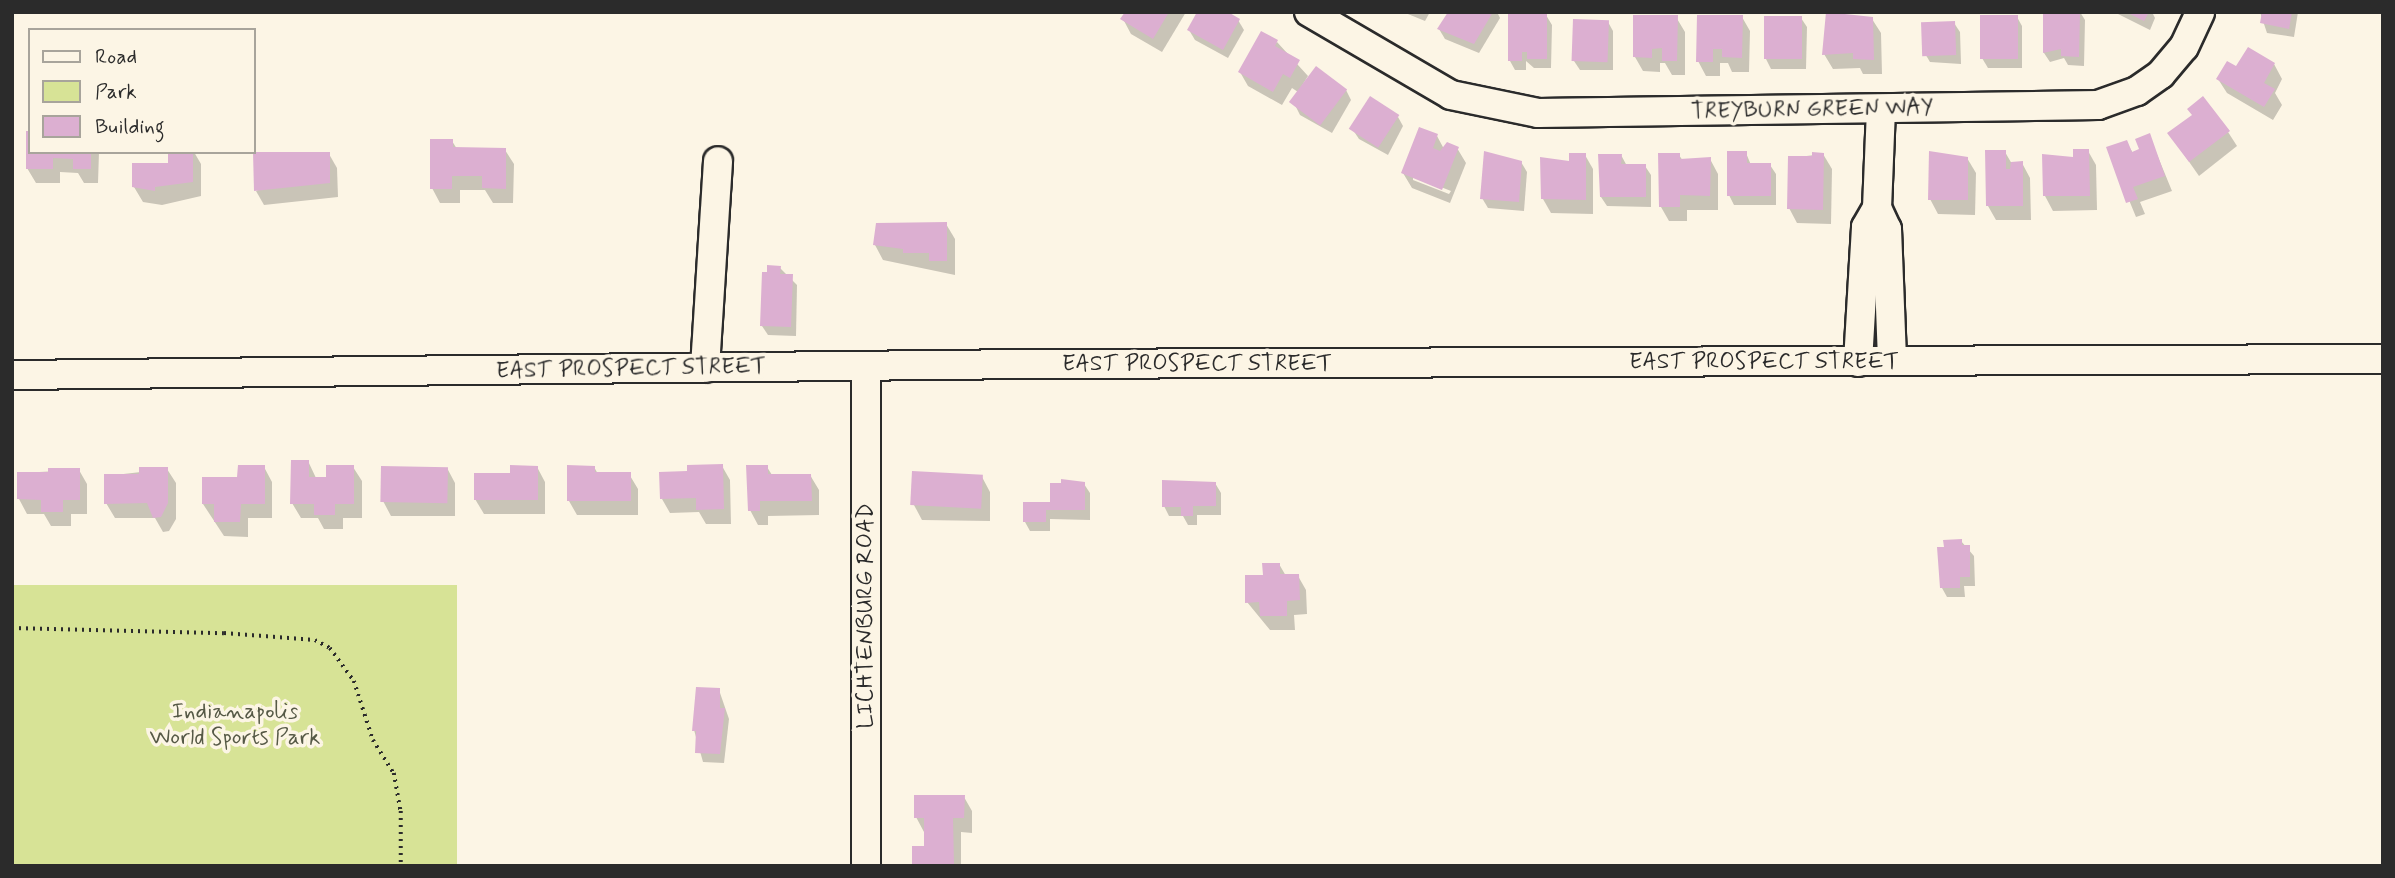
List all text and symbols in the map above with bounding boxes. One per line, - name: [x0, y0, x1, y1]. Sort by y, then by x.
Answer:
- legend: [28, 28, 256, 154]
- text: Road: [95, 43, 137, 71]
- text: Park: [95, 78, 137, 106]
- street label: TREYBURN GREEN WAY: [1691, 94, 1933, 126]
- text: Building: [95, 113, 165, 141]
- street label: EAST PROSPECT STREET: [1630, 348, 1898, 376]
- street label: EAST PROSPECT STREET: [1063, 350, 1331, 378]
- street label: EAST PROSPECT STREET: [497, 353, 765, 385]
- street label: LICHTENBURG ROAD: [852, 505, 880, 727]
- park label: Indianapolis World Sports Park: [145, 698, 325, 752]

